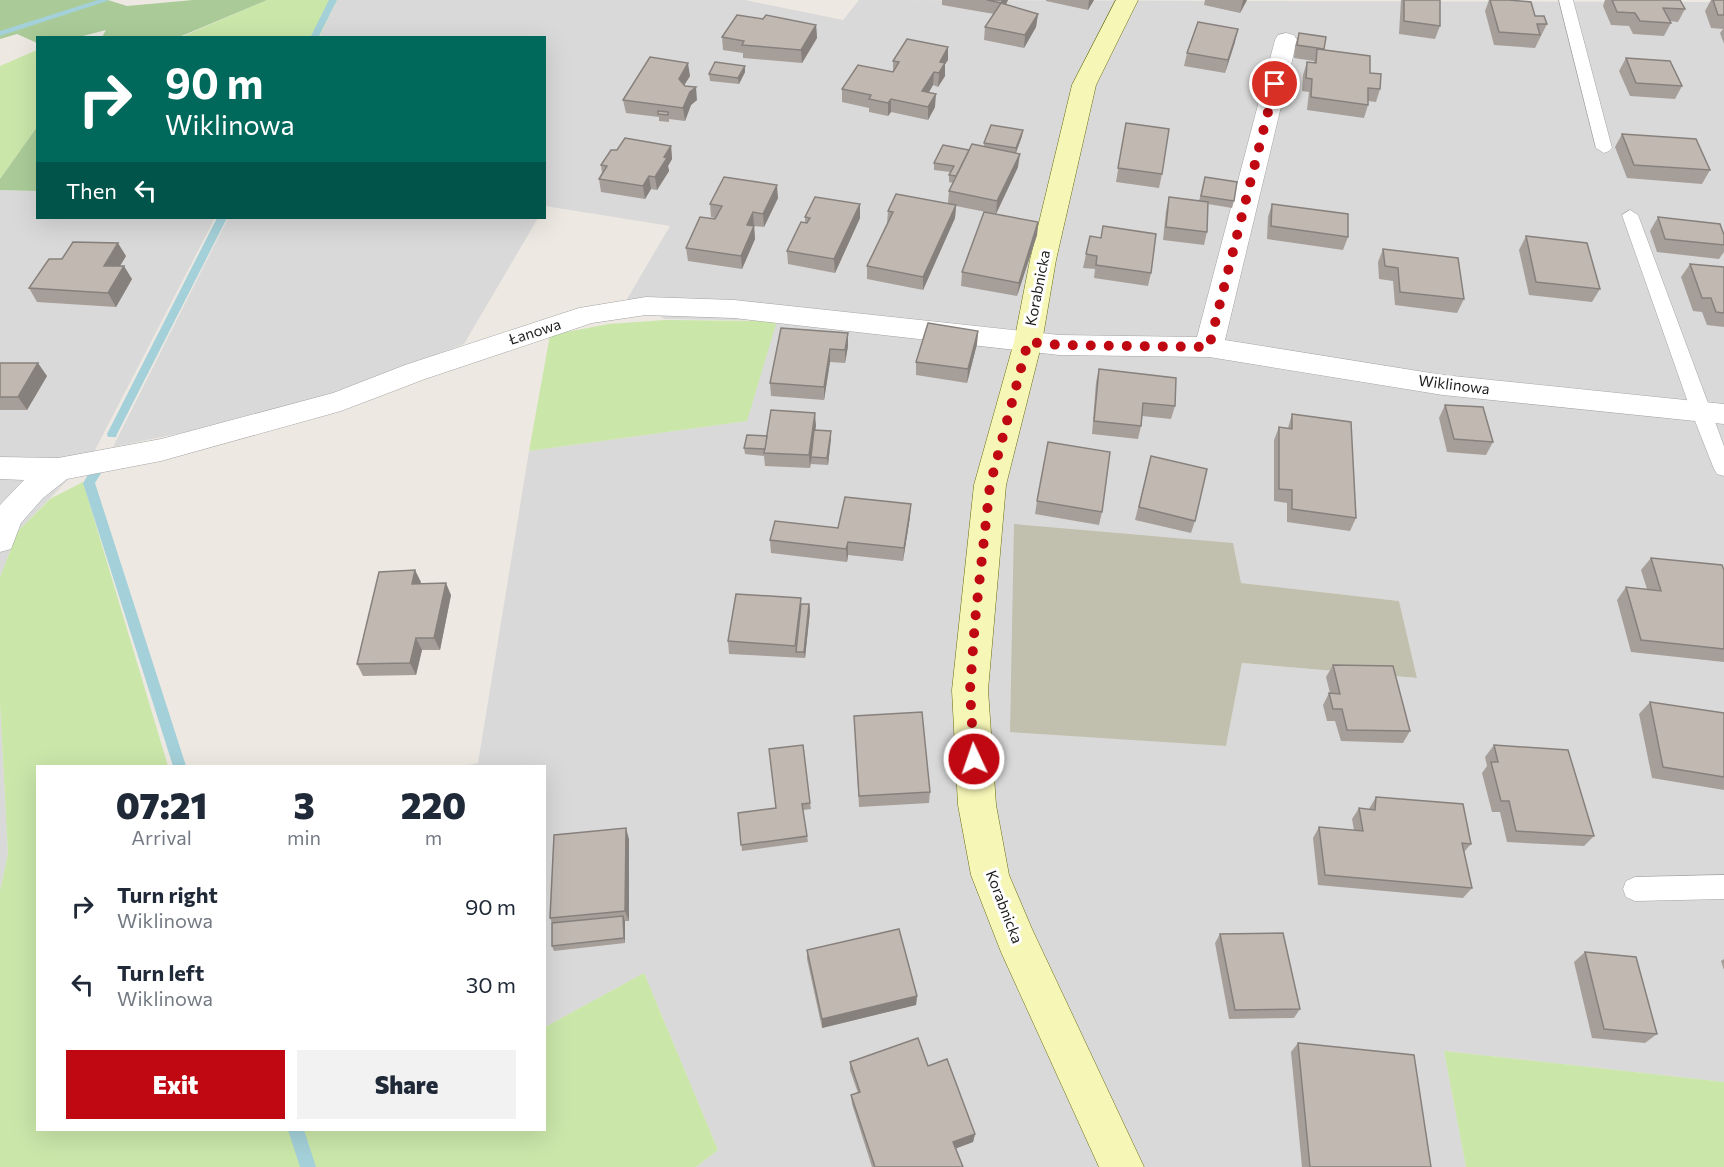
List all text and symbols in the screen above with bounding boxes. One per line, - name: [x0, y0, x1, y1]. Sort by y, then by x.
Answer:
- text: 90 m: [165, 56, 264, 108]
- pin: [1249, 58, 1300, 109]
- icon: right: [66, 60, 144, 138]
- icon: arrive: [1258, 67, 1291, 100]
- text: Wiklinowa: [165, 108, 295, 141]
- icon: left: [129, 174, 162, 207]
- text: Then: [66, 177, 117, 204]
- street label: Korabnicka: [1021, 248, 1053, 327]
- street label: Łanowa: [505, 314, 563, 348]
- street label: Wiklinowa: [1417, 371, 1491, 397]
- position arrow: [942, 727, 1006, 791]
- text: 07:21: [116, 782, 207, 826]
- text: 3: [293, 782, 315, 826]
- text: 220: [401, 782, 466, 826]
- text: Arrival: [131, 825, 192, 849]
- text: min: [287, 825, 321, 849]
- text: m: [425, 825, 442, 849]
- street label: Korabnicka: [983, 868, 1027, 946]
- text: Turn right: [117, 881, 218, 908]
- icon: right: [66, 890, 99, 923]
- text: 90 m: [465, 893, 516, 920]
- text: Wiklinowa: [117, 908, 213, 932]
- text: Turn left: [117, 959, 204, 986]
- icon: left: [66, 968, 99, 1001]
- text: 30 m: [466, 971, 516, 998]
- text: Wiklinowa: [117, 986, 213, 1010]
- button: Exit: [66, 1050, 285, 1119]
- button: Share: [297, 1050, 516, 1119]

